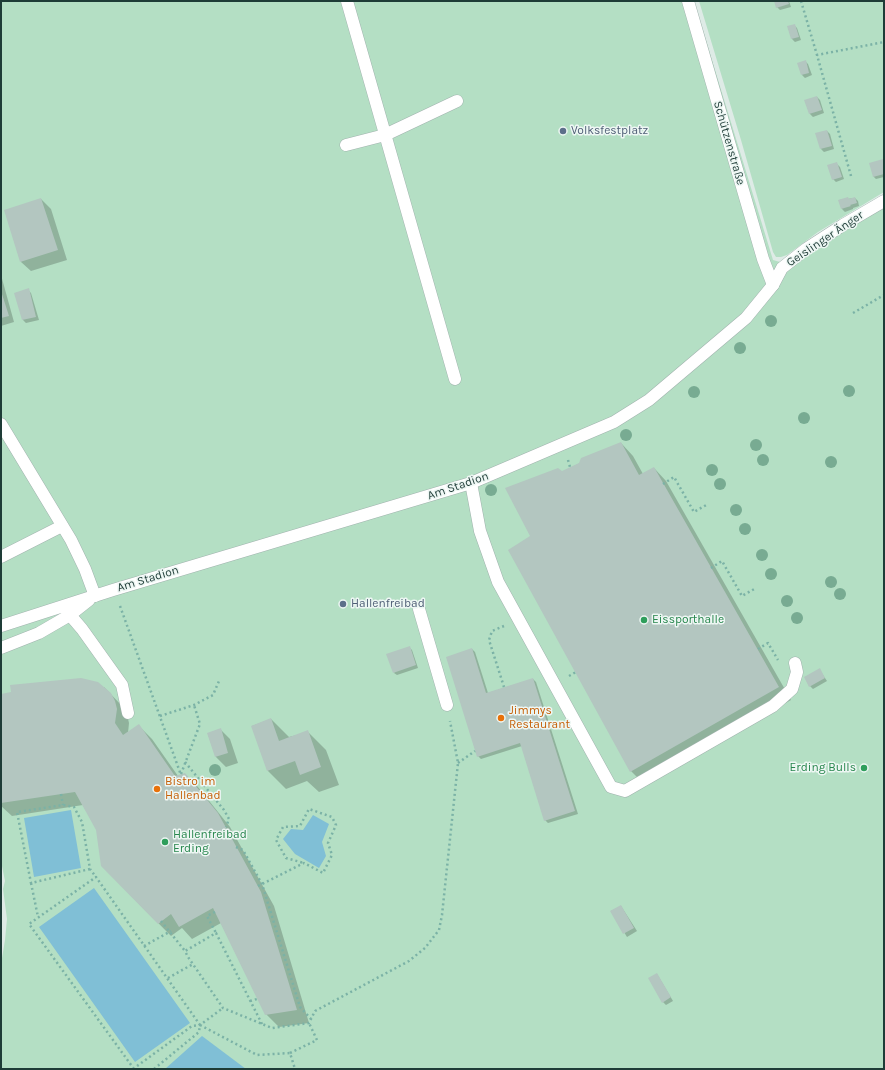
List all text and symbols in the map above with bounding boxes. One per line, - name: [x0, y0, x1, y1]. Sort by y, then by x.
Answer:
- street label: Schützenstraße: [710, 99, 748, 187]
- place label: Volksfestplatz: [571, 124, 648, 138]
- marker: Volksfestplatz: [558, 126, 568, 136]
- street label: Geislinger Änger: [784, 208, 866, 270]
- street label: Am Stadion: [425, 469, 491, 503]
- street label: Am Stadion: [115, 563, 181, 595]
- place label: Hallenfreibad: [351, 597, 425, 611]
- marker: Hallenfreibad: [338, 599, 348, 609]
- place label: Eissporthalle: [652, 613, 724, 627]
- marker: Eissporthalle: [639, 615, 649, 625]
- place label: Jimmys Restaurant: [509, 704, 570, 732]
- marker: Jimmys Restaurant: [496, 713, 506, 723]
- place label: Erding Bulls: [790, 761, 856, 775]
- marker: Erding Bulls: [859, 763, 869, 773]
- place label: Bistro im Hallenbad: [165, 775, 221, 803]
- marker: Bistro im Hallenbad: [152, 784, 162, 794]
- place label: Hallenfreibad Erding: [173, 828, 247, 856]
- marker: Hallenfreibad Erding: [160, 837, 170, 847]

